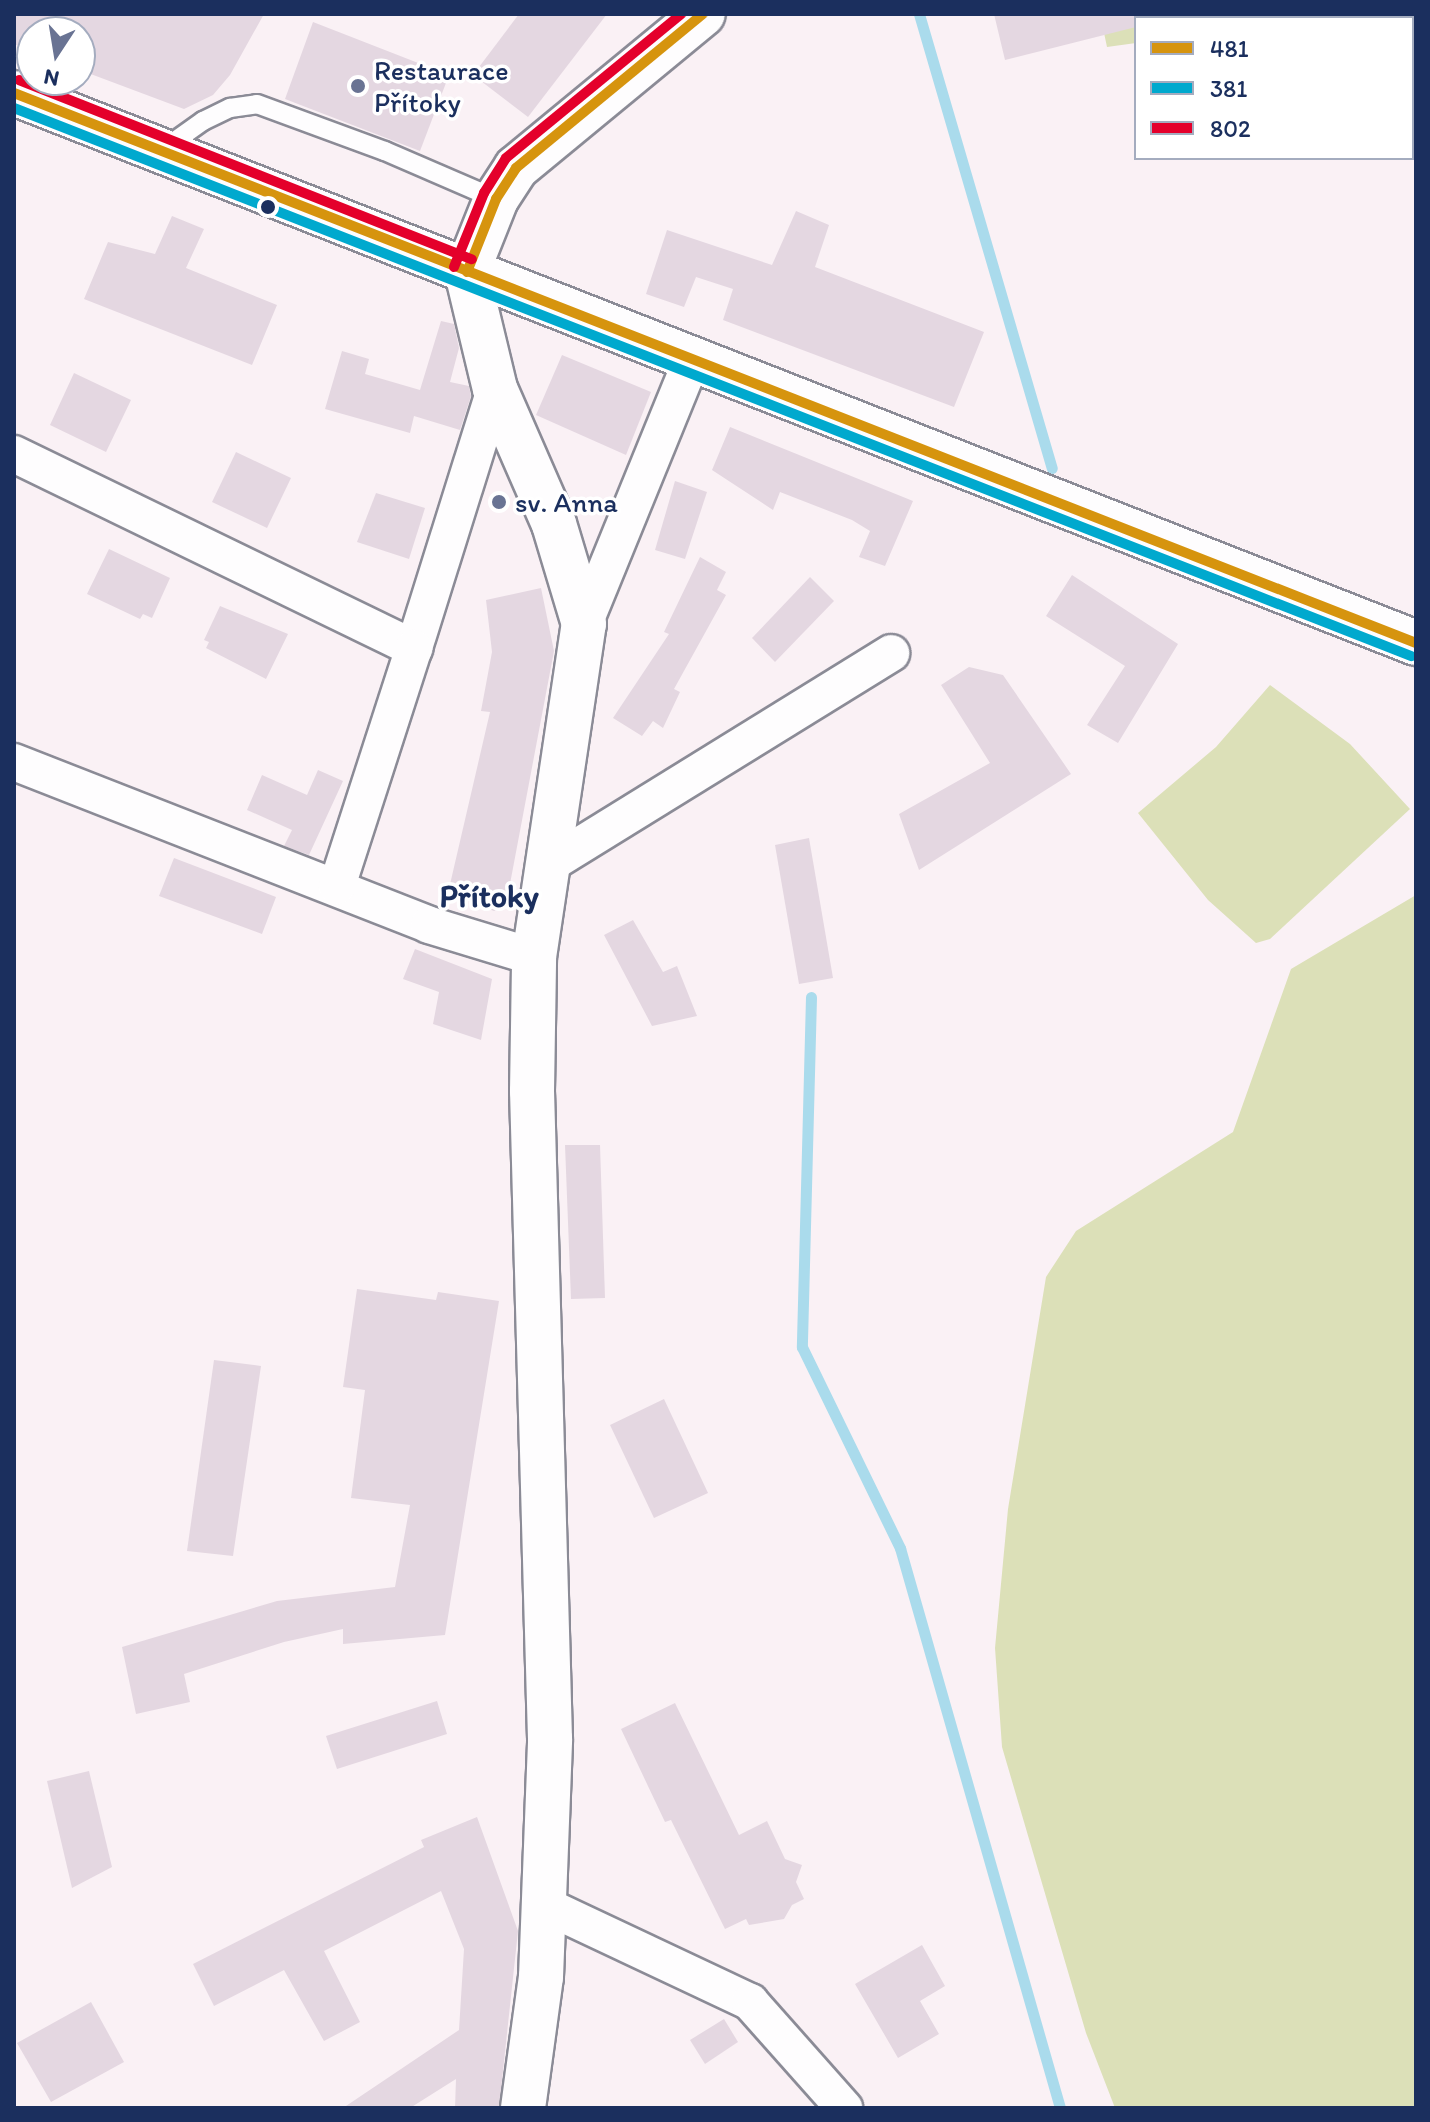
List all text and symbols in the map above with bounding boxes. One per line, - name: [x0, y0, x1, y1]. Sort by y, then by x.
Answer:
- north arrow: [16, 16, 96, 96]
- legend: [1134, 16, 1414, 160]
- text: 481: [1210, 34, 1249, 63]
- place label: Restaurace Přítoky: [374, 53, 509, 119]
- text: N: [41, 63, 61, 93]
- text: 381: [1210, 74, 1247, 103]
- marker: Restaurace Přítoky: [349, 77, 367, 95]
- text: 802: [1210, 114, 1251, 143]
- unlabelled marker: [260, 199, 276, 215]
- place label: sv. Anna: [515, 485, 617, 519]
- marker: sv. Anna: [490, 493, 508, 511]
- district label: Přítoky: [439, 877, 539, 915]

